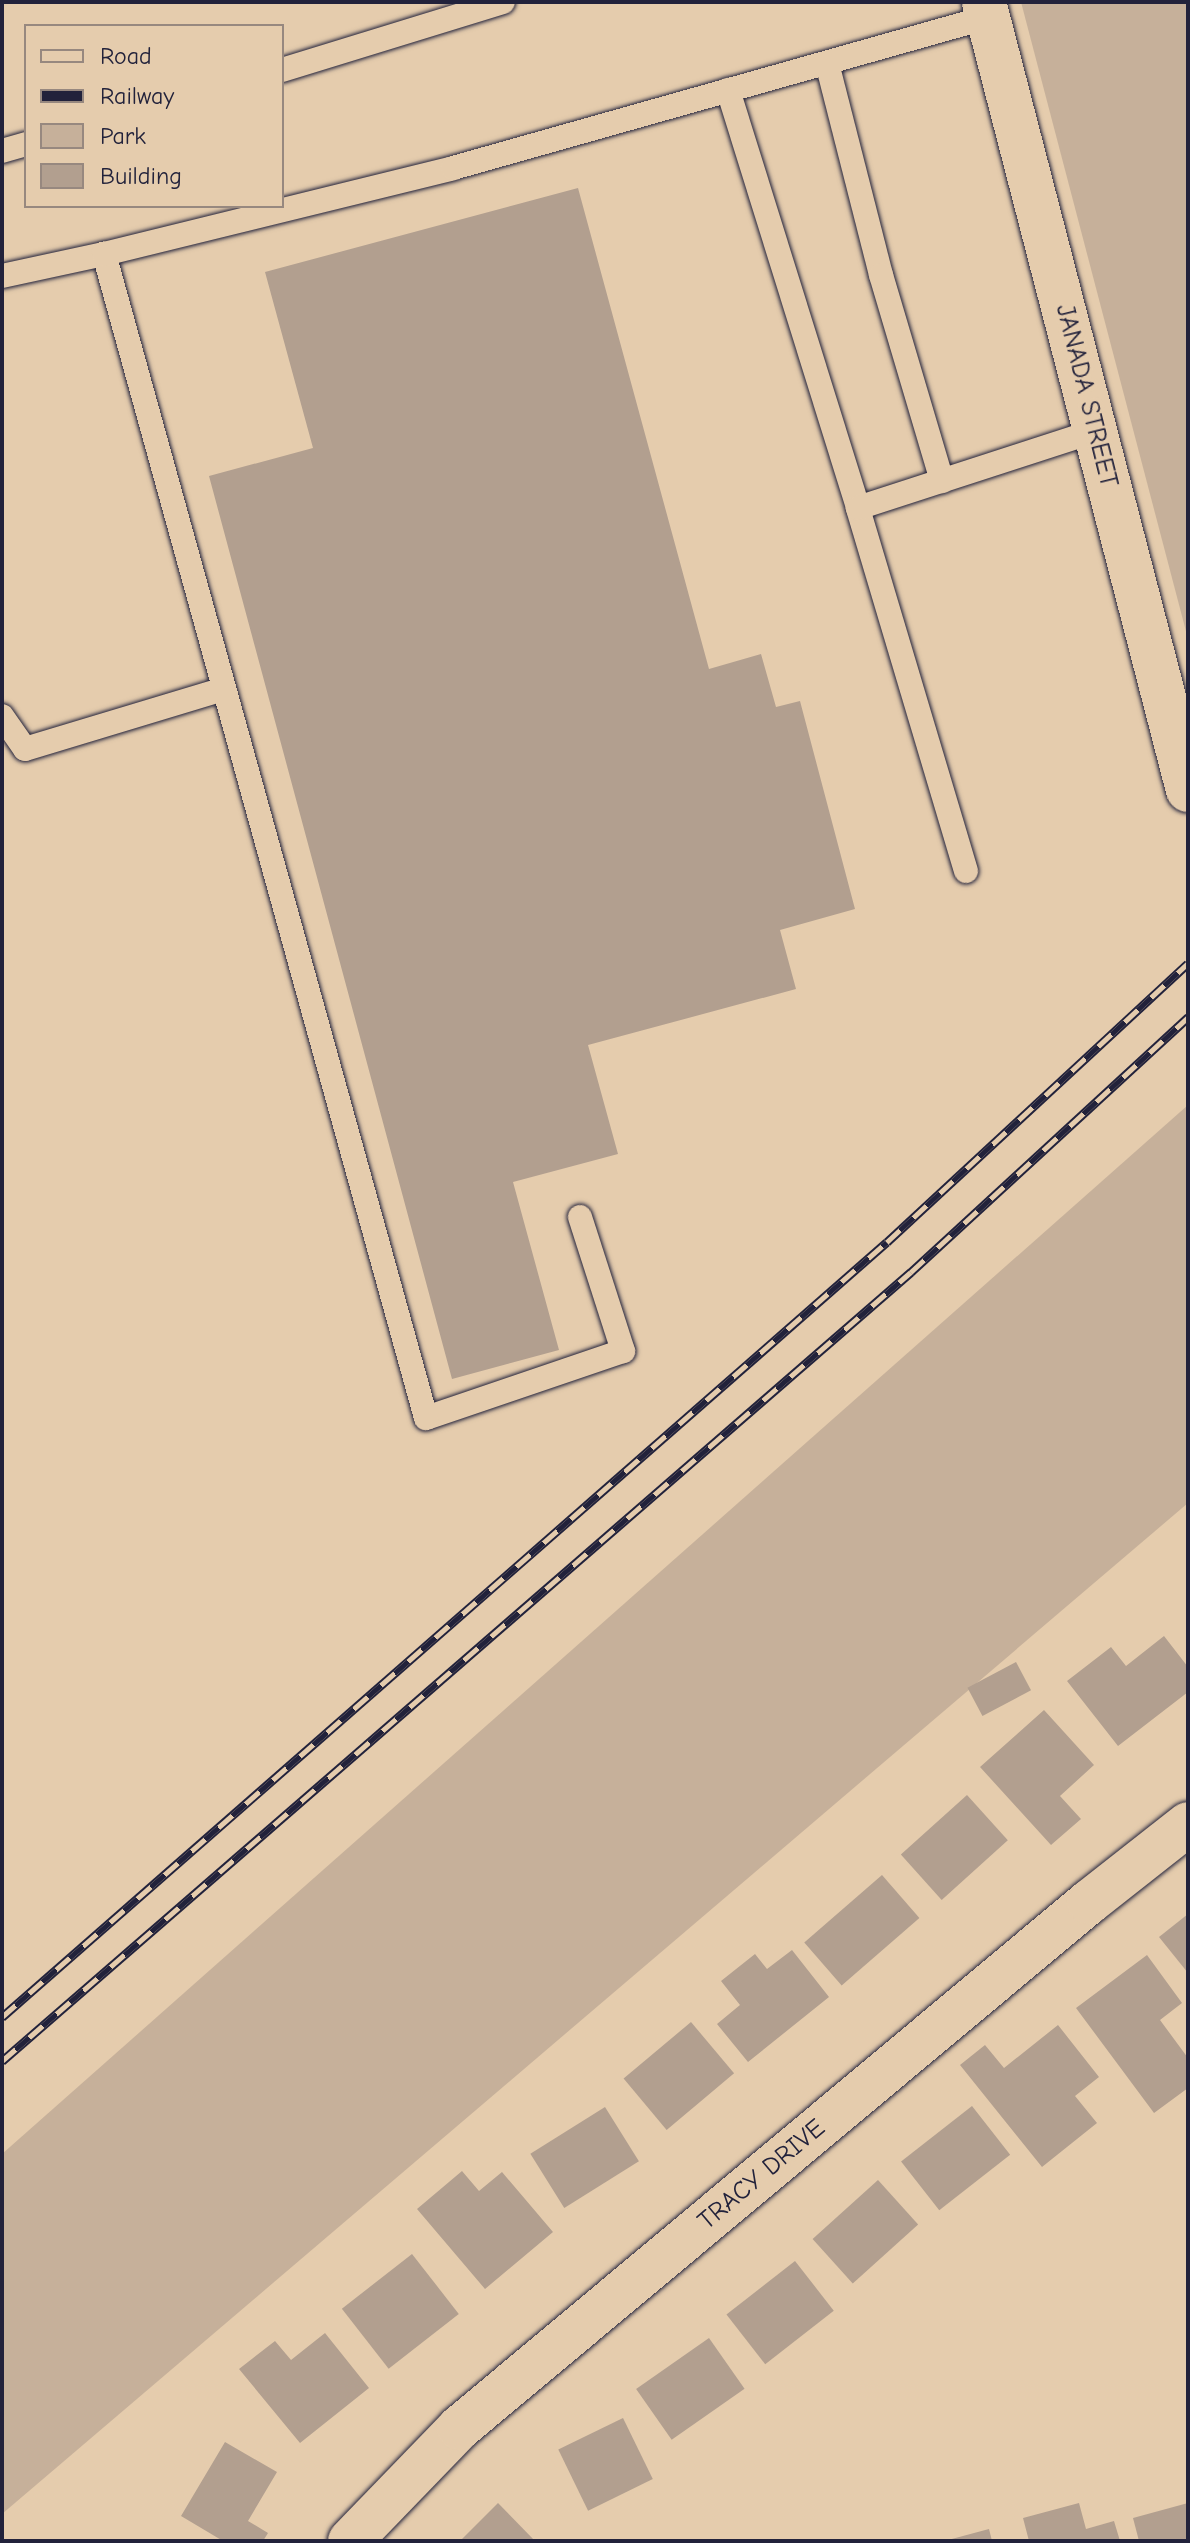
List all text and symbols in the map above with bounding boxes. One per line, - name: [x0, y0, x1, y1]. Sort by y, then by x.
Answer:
- legend: [24, 24, 284, 208]
- text: Road: [100, 42, 152, 70]
- text: Railway: [100, 82, 174, 110]
- text: Park: [100, 122, 146, 150]
- text: Building: [100, 162, 182, 190]
- street label: JANADA STREET: [1048, 301, 1124, 491]
- street label: TRACY DRIVE: [692, 2113, 832, 2237]

